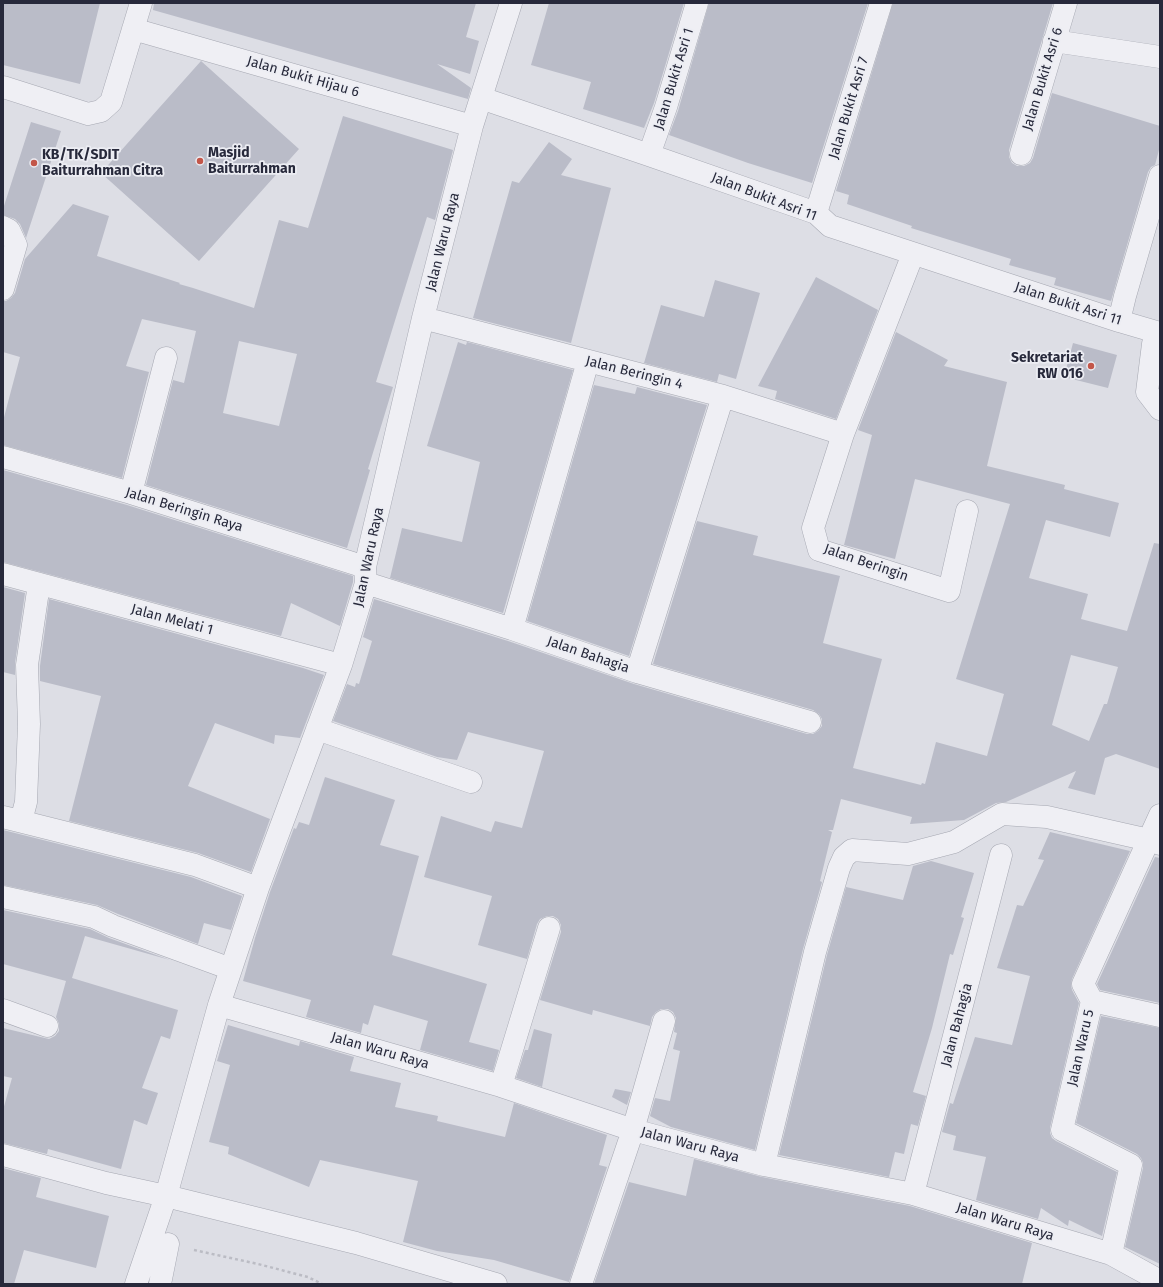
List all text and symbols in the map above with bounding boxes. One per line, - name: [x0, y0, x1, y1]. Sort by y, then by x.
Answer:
- street label: Jalan Bukit Asri 6: [1019, 25, 1067, 133]
- street label: Jalan Bukit Asri 1: [651, 26, 697, 132]
- street label: Jalan Bukit Hijau 6: [245, 53, 361, 101]
- street label: Jalan Bukit Asri 7: [826, 55, 872, 161]
- place label: Masjid Baiturrahman: [208, 145, 296, 178]
- place label: KB/TK/SDIT Baiturrahman Citra: [42, 147, 163, 180]
- marker: Masjid Baiturrahman: [195, 156, 205, 166]
- marker: KB/TK/SDIT Baiturrahman Citra: [29, 158, 39, 168]
- street label: Jalan Bukit Asri 11: [709, 169, 819, 225]
- street label: Jalan Waru Raya: [423, 191, 463, 293]
- street label: Jalan Bukit Asri 11: [1012, 279, 1124, 329]
- place label: Sekretariat RW 016: [1011, 350, 1083, 382]
- street label: Jalan Beringin 4: [584, 353, 684, 393]
- marker: Sekretariat RW 016: [1086, 361, 1096, 371]
- street label: Jalan Beringin Raya: [123, 484, 245, 536]
- street label: Jalan Waru Raya: [350, 506, 388, 608]
- street label: Jalan Beringin: [821, 541, 911, 585]
- street label: Jalan Melati 1: [129, 601, 215, 639]
- street label: Jalan Bahagia: [545, 633, 631, 677]
- street label: Jalan Bahagia: [938, 981, 976, 1069]
- street label: Jalan Waru 5: [1064, 1008, 1098, 1088]
- street label: Jalan Waru Raya: [329, 1029, 431, 1073]
- street label: Jalan Waru Raya: [639, 1124, 741, 1166]
- street label: Jalan Waru Raya: [954, 1199, 1056, 1245]

